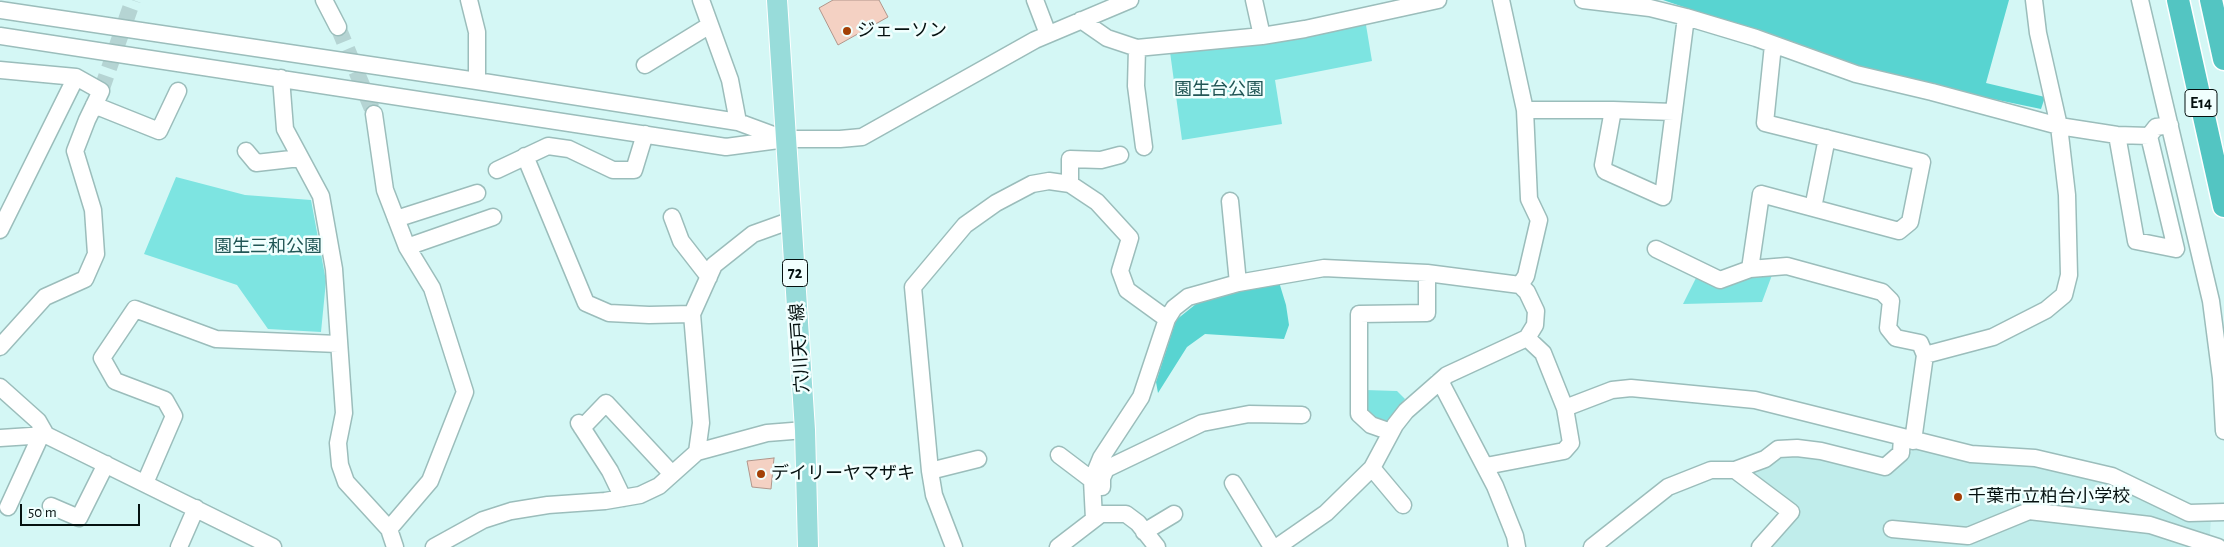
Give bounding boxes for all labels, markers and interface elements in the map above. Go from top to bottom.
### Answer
place label: ジェーソン [857,20,947,42]
marker: ジェーソン [841,25,853,37]
park label: 園生台公園 [1174,79,1264,101]
road number: E14 [2185,90,2217,116]
park label: 園生三和公園 [214,236,322,258]
road number: 72 [782,260,808,286]
street label: 穴川天戸線 [786,302,814,394]
place label: デイリーヤマザキ [771,463,915,485]
marker: デイリーヤマザキ [755,468,767,480]
place label: 千葉市立柏台小学校 [1968,486,2130,508]
marker: 千葉市立柏台小学校 [1952,491,1964,503]
scale bar [22,494,142,526]
text: 50 m [28,505,57,520]

